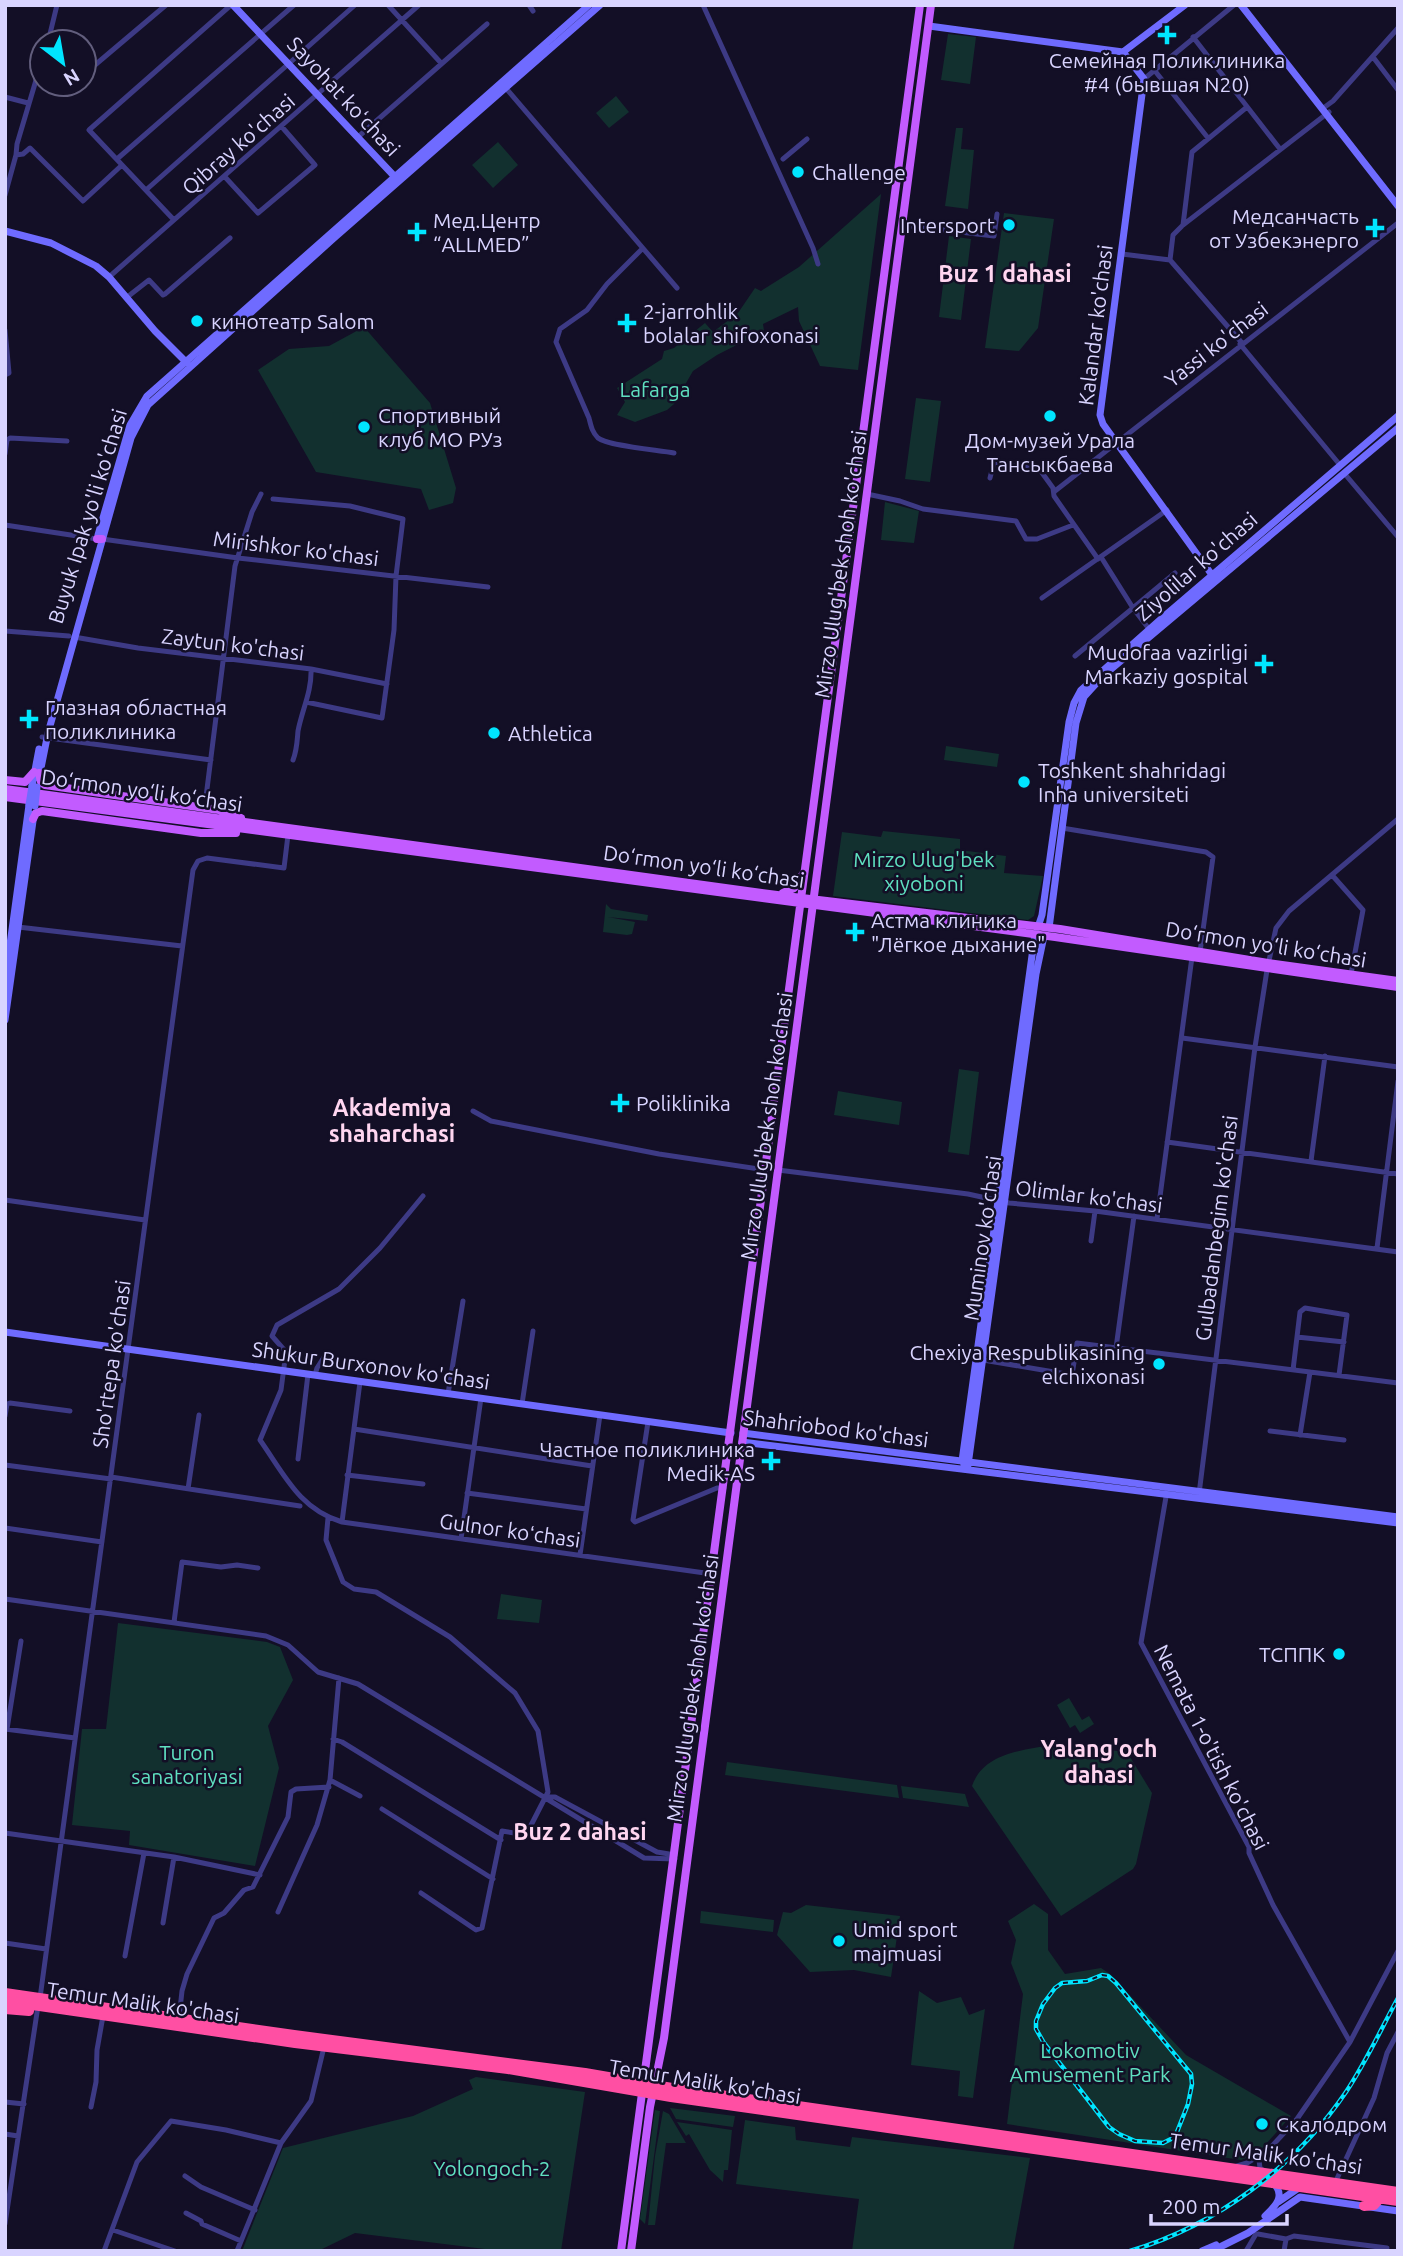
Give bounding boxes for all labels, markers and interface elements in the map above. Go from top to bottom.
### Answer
marker: Семейная Поликлиника #4 (бывшая N20) [1157,25,1177,45]
north arrow [28,28,98,98]
street label: Sayohat koʻchasi [283,32,405,160]
place label: Семейная Поликлиника #4 (бывшая N20) [1049,48,1285,96]
text: N [60,64,84,91]
street label: Qibray ko'chasi [177,89,299,199]
place label: Challenge [812,160,906,184]
marker: Challenge [790,164,806,180]
place label: Медсанчасть от Узбекэнерго [1209,204,1359,252]
place label: Мед.Центр “ALLMED” [433,208,541,256]
place label: Intersport [900,213,995,237]
marker: Intersport [1001,217,1017,233]
marker: Медсанчасть от Узбекэнерго [1365,218,1385,238]
marker: Мед.Центр “ALLMED” [407,222,427,242]
street label: Kalandar ko'chasi [1073,243,1117,407]
district label: Buz 1 dahasi [938,261,1072,286]
street label: Yassi ko'chasi [1160,296,1272,392]
place label: 2-jarrohlik bolalar shifoxonasi [643,299,819,347]
place label: кинотеатр Salom [211,309,375,333]
marker: кинотеатр Salom [189,313,205,329]
marker: 2-jarrohlik bolalar shifoxonasi [617,313,637,333]
park label: Lafarga [619,377,691,401]
place label: Спортивный клуб МО РУз [378,403,503,451]
street label: Buyuk Ipak yo'li ko'chasi [43,406,131,626]
marker: Дом-музей Урала Тансыкбаева [1042,408,1058,424]
marker: Спортивный клуб МО РУз [356,419,372,435]
place label: Дом-музей Урала Тансыкбаева [965,428,1135,476]
street label: Mirzo Ulug'bek shoh ko'chasi [809,429,871,699]
street label: Ziyolilar ko'chasi [1130,507,1262,625]
street label: Mirishkor ko'chasi [212,526,380,570]
street label: Zaytun ko'chasi [160,623,306,665]
place label: Mudofaa vazirligi Markaziy gospital [1085,640,1248,688]
marker: Mudofaa vazirligi Markaziy gospital [1254,654,1274,674]
place label: Глазная областная поликлиника [45,695,227,743]
marker: Глазная областная поликлиника [19,709,39,729]
place label: Athletica [508,721,593,745]
marker: Athletica [486,725,502,741]
place label: Toshkent shahridagi Inha universiteti [1038,758,1226,806]
street label: Do‘rmon yo‘li ko‘chasi [40,764,244,816]
marker: Toshkent shahridagi Inha universiteti [1016,774,1032,790]
street label: Do‘rmon yo‘li ko‘chasi [602,840,806,892]
park label: Mirzo Ulug'bek xiyoboni [853,847,995,895]
place label: Астма клиника "Лёгкое дыхание" [871,908,1045,956]
street label: Do‘rmon yo‘li ko‘chasi [1164,916,1368,972]
marker: Астма клиника "Лёгкое дыхание" [845,922,865,942]
street label: Mirzo Ulug'bek shoh ko'chasi [735,991,797,1261]
place label: Poliklinika [636,1091,731,1115]
marker: Poliklinika [610,1093,630,1113]
district label: Akademiya shaharchasi [329,1095,455,1146]
street label: Gulbadanbegim ko'chasi [1190,1114,1242,1342]
street label: Muminov ko'chasi [959,1154,1005,1322]
street label: Olimlar ko'chasi [1014,1175,1164,1217]
street label: Sho'rtepa ko'chasi [87,1278,135,1450]
street label: Shukur Burxonov ko'chasi [251,1336,491,1394]
place label: Chexiya Respublikasining elchixonasi [910,1340,1145,1388]
marker: Chexiya Respublikasining elchixonasi [1151,1356,1167,1372]
street label: Shahriobod ko'chasi [742,1405,930,1451]
place label: Частное поликлиника Medik-AS [540,1437,755,1485]
marker: Частное поликлиника Medik-AS [761,1451,781,1471]
street label: Gulnor koʻchasi [438,1508,582,1552]
street label: Mirzo Ulug'bek shoh ko'chasi [661,1553,723,1823]
street label: Nemata 1-o'tish ko'chasi [1150,1640,1274,1854]
place label: ТСППК [1259,1642,1325,1666]
marker: ТСППК [1331,1646,1347,1662]
district label: Yalang'och dahasi [1041,1736,1157,1787]
park label: Turon sanatoriyasi [131,1740,243,1788]
district label: Buz 2 dahasi [513,1819,647,1844]
place label: Umid sport majmuasi [853,1917,958,1965]
marker: Umid sport majmuasi [831,1933,847,1949]
street label: Temur Malik ko'chasi [45,1977,241,2027]
park label: Lokomotiv Amusement Park [1010,2038,1171,2086]
street label: Temur Malik ko'chasi [607,2054,803,2108]
place label: Скалодром [1276,2112,1387,2136]
marker: Скалодром [1254,2116,1270,2132]
street label: Temur Malik ko'chasi [1168,2128,1364,2178]
park label: Yolongoch-2 [433,2156,551,2180]
scale bar [1151,2182,1288,2226]
text: 200 m [1162,2194,1220,2218]

